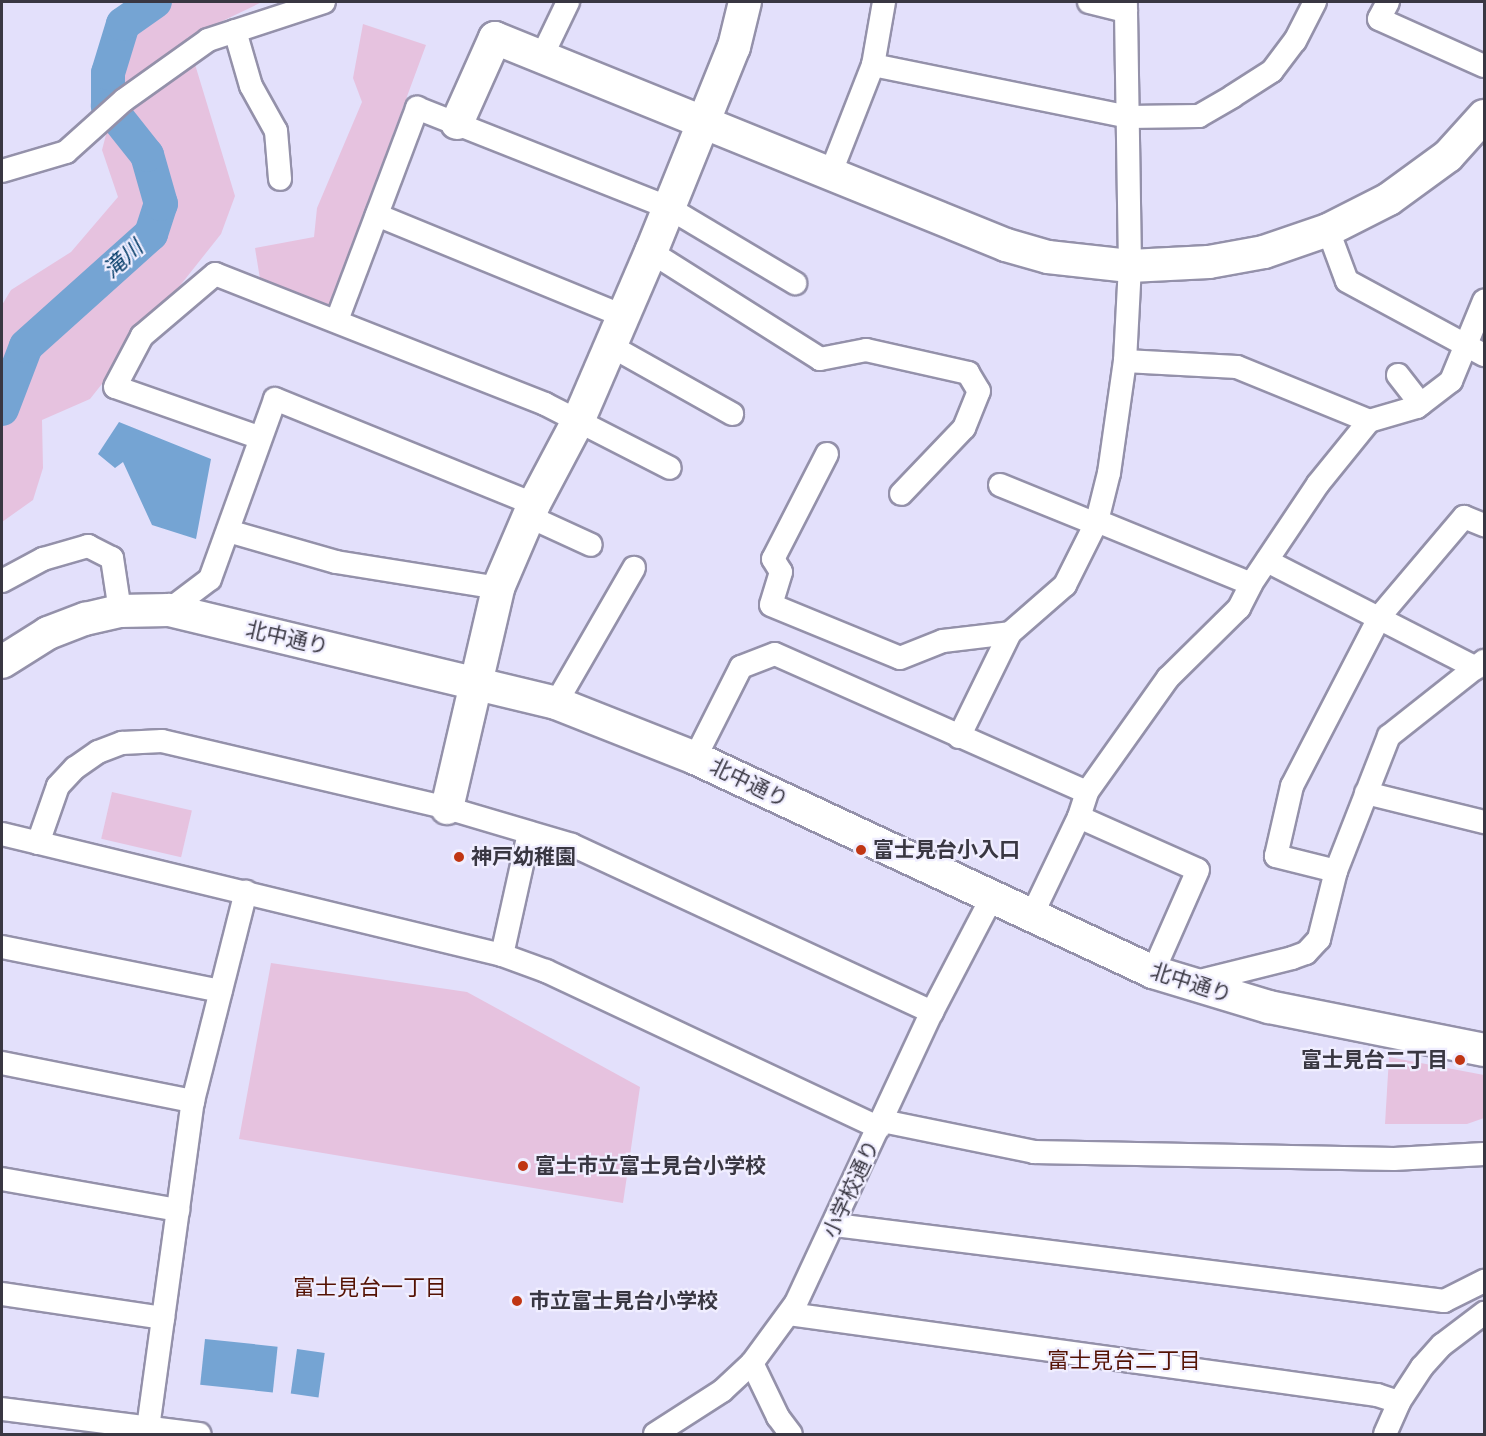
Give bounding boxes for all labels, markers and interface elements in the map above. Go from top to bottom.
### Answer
water label: 滝川 [98,234,148,284]
street label: 北中通り [243,616,331,660]
street label: 北中通り [706,753,792,813]
place label: 富士見台小入口 [873,837,1020,863]
marker: 富士見台小入口 [854,843,868,857]
place label: 神戸幼稚園 [471,844,576,870]
marker: 神戸幼稚園 [452,850,466,864]
street label: 北中通り [1147,958,1235,1008]
place label: 富士見台二丁目 [1301,1047,1448,1073]
marker: 富士見台二丁目 [1453,1053,1467,1067]
street label: 小学校通り [817,1136,885,1242]
place label: 富士市立富士見台小学校 [535,1153,766,1179]
marker: 富士市立富士見台小学校 [516,1159,530,1173]
district label: 富士見台一丁目 [293,1275,447,1301]
place label: 市立富士見台小学校 [529,1288,718,1314]
marker: 市立富士見台小学校 [510,1294,524,1308]
district label: 富士見台二丁目 [1047,1348,1201,1374]

